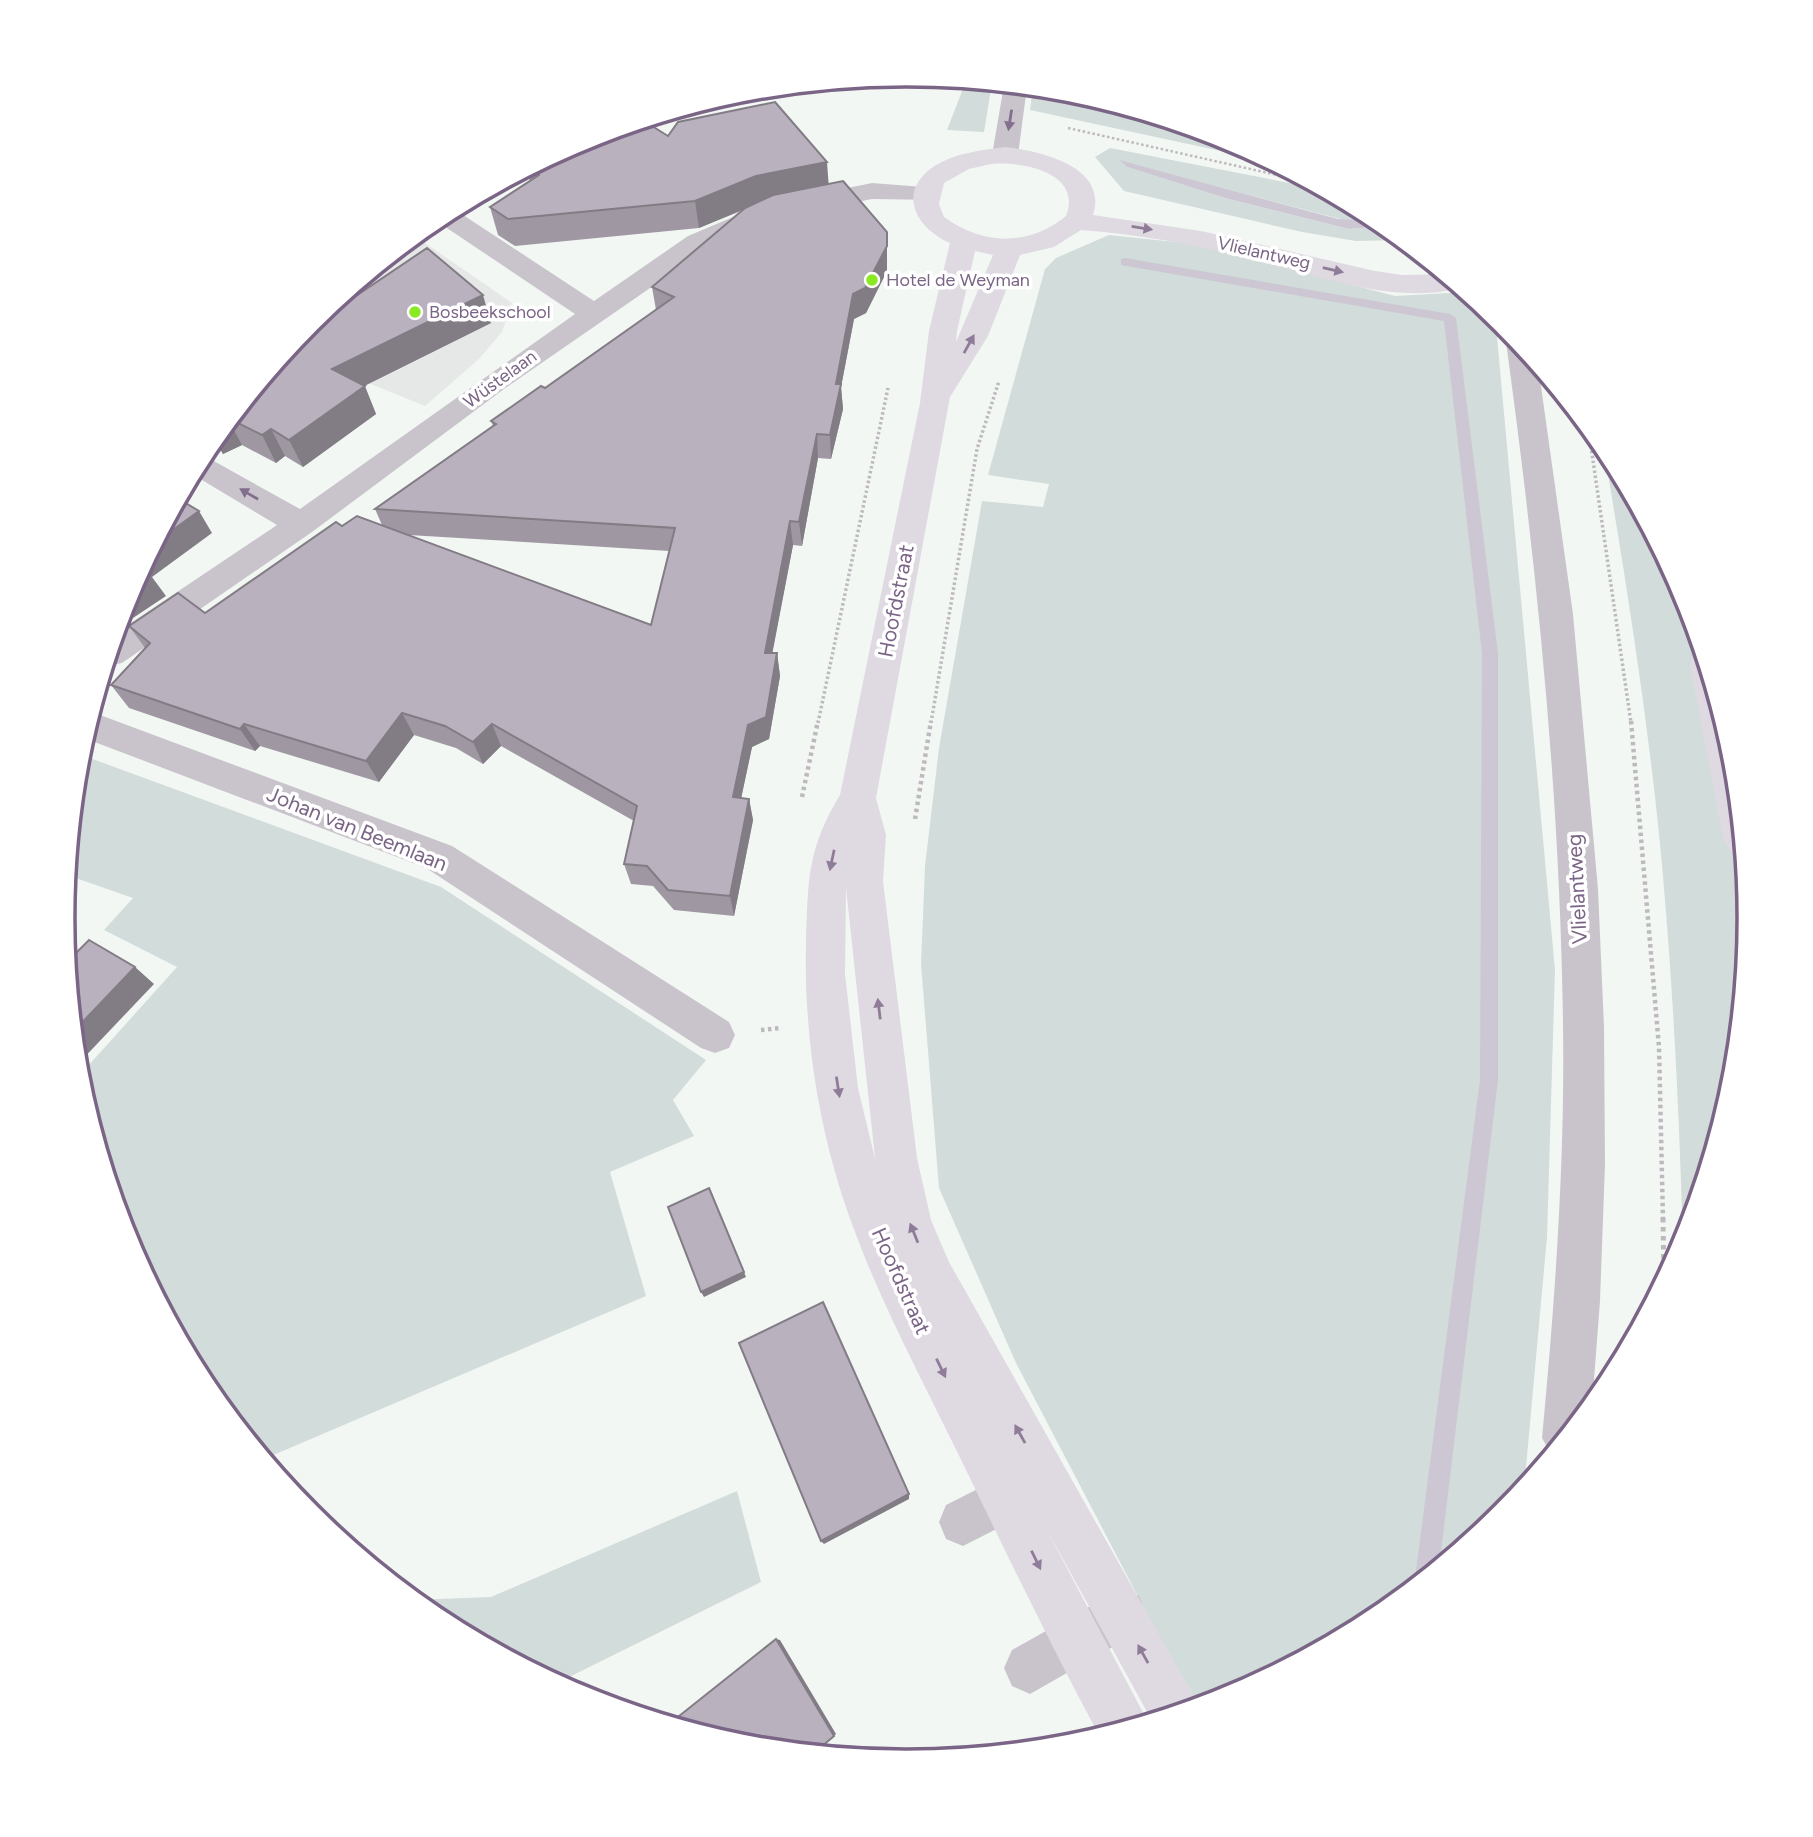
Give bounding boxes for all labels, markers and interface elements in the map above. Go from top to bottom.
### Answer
one-way arrow [1004,110,1015,132]
one-way arrow [1132,223,1154,234]
street label: Vlielantweg [1215,232,1313,274]
one-way arrow [1322,264,1344,275]
place label: Hotel de Weyman [886,269,1030,291]
marker: Hotel de Weyman [864,272,880,288]
place label: Bosbeekschool [429,301,551,323]
marker: Bosbeekschool [407,304,423,320]
one-way arrow [963,334,975,354]
street label: Wüstelaan [459,345,541,413]
one-way arrow [239,488,259,500]
street label: Hoofdstraat [872,542,919,659]
street label: Johan van Beemlaan [263,781,451,876]
street label: Vlielantweg [1561,833,1592,945]
one-way arrow [826,849,837,871]
one-way arrow [873,998,884,1020]
one-way arrow [833,1076,844,1098]
one-way arrow [909,1223,920,1244]
street label: Hoofdstraat [867,1224,936,1338]
one-way arrow [936,1358,947,1378]
one-way arrow [1014,1425,1026,1444]
one-way arrow [1031,1550,1042,1570]
one-way arrow [1137,1645,1149,1664]

